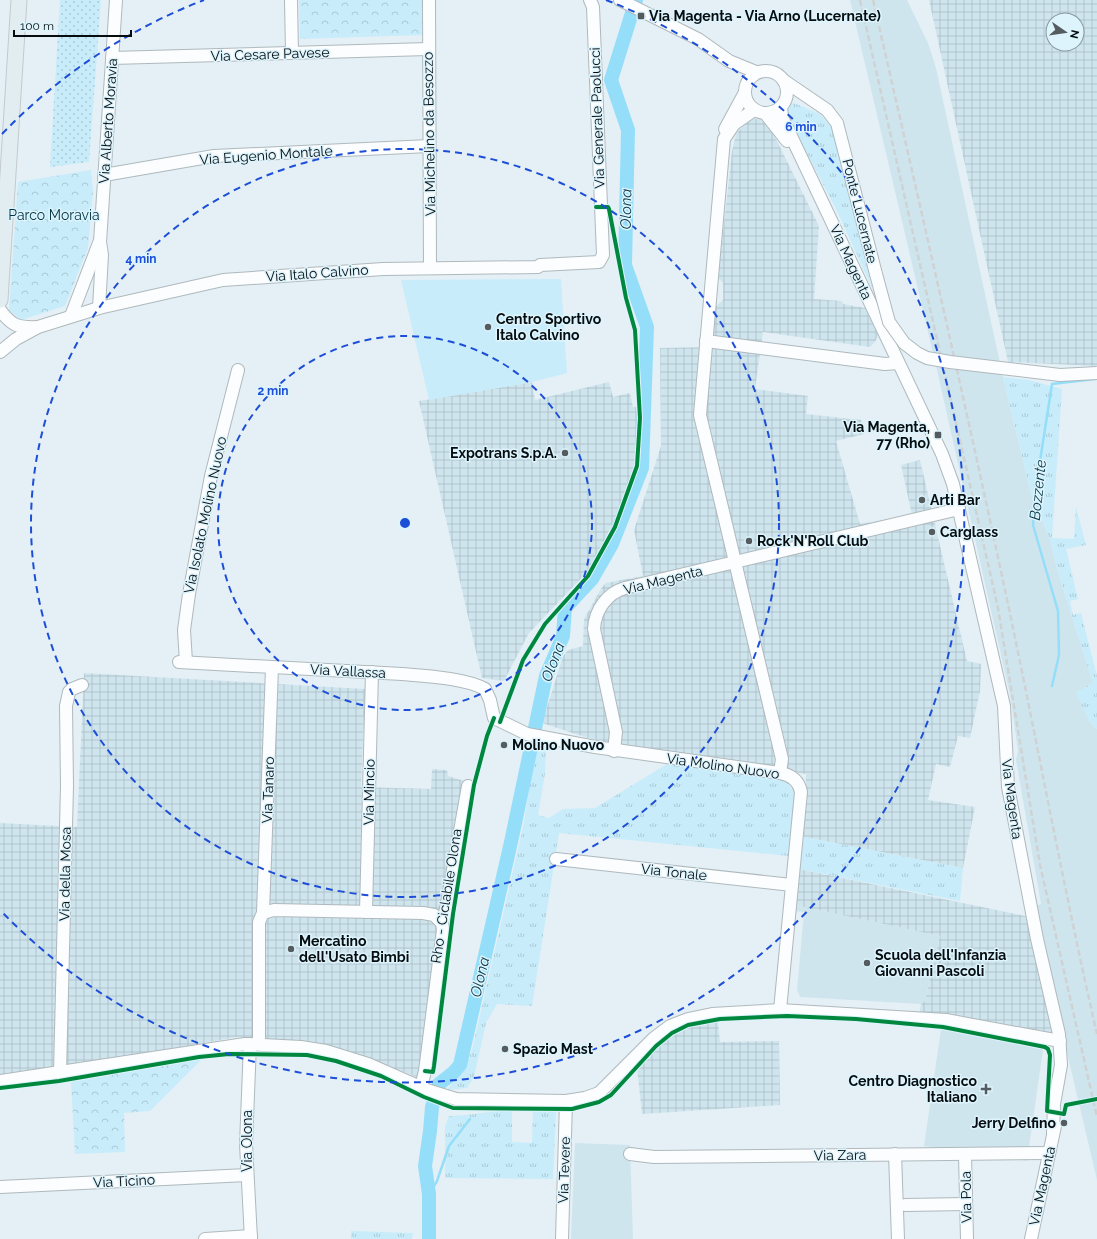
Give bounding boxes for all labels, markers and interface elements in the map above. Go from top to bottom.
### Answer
place label: Via Magenta - Via Arno (Lucernate) [649,8,881,24]
marker: Via Magenta - Via Arno (Lucernate) [636,11,646,21]
scale bar [14,12,131,38]
north arrow [1045,12,1085,52]
text: 100 m [20,19,54,33]
text: N [1067,29,1082,40]
street label: Via Cesare Pavese [210,44,330,64]
street label: Via Generale Paolucci [587,47,607,189]
street label: Via Michelino da Besozzo [420,52,438,216]
street label: Via Alberto Moravia [96,58,120,184]
text: 6 min [785,120,817,134]
street label: Via Eugenio Montale [199,142,333,168]
street label: Ponte Lucernate [839,157,881,265]
water label: Olona [617,188,635,229]
park label: Parco Moravia [8,207,100,223]
street label: Via Magenta [827,222,875,302]
text: 4 min [125,252,157,266]
street label: Via Italo Calvino [265,261,369,285]
place label: Centro Sportivo Italo Calvino [496,311,602,343]
marker: Centro Sportivo Italo Calvino [483,322,493,332]
text: 2 min [257,384,289,398]
place label: Via Magenta, 77 (Rho) [843,419,930,451]
marker: Via Magenta, 77 (Rho) [933,430,943,440]
street label: Via Isolato Molino Nuovo [181,435,229,595]
place label: Expotrans S.p.A. [450,445,557,461]
marker: Expotrans S.p.A. [560,448,570,458]
water label: Bozzente [1026,459,1050,521]
place label: Arti Bar [930,492,981,508]
marker: Arti Bar [917,495,927,505]
centre of rings [398,516,412,530]
place label: Carglass [940,524,998,540]
marker: Carglass [927,527,937,537]
place label: Rock'N'Roll Club [757,533,869,549]
marker: Rock'N'Roll Club [744,536,754,546]
street label: Via Magenta [622,562,704,598]
water label: Olona [537,640,569,684]
street label: Via Vallassa [310,661,386,681]
place label: Molino Nuovo [512,737,605,753]
marker: Molino Nuovo [499,740,509,750]
street label: Via Molino Nuovo [665,750,781,782]
street label: Via Tanaro [259,756,277,824]
street label: Via Magenta [998,758,1026,840]
street label: Via Mincio [360,759,378,825]
street label: Via della Mosa [56,827,74,921]
street label: Rho - Ciclabile Olona [427,828,465,964]
street label: Via Tonale [640,861,708,883]
place label: Mercatino dell'Usato Bimbi [299,933,409,965]
marker: Mercatino dell'Usato Bimbi [286,944,296,954]
place label: Scuola dell'Infanzia Giovanni Pascoli [875,947,1006,979]
water label: Olona [467,955,493,999]
marker: Scuola dell'Infanzia Giovanni Pascoli [862,958,872,968]
place label: Spazio Mast [513,1041,594,1057]
marker: Spazio Mast [500,1044,510,1054]
place label: Centro Diagnostico Italiano [849,1073,978,1105]
marker: Centro Diagnostico Italiano [980,1083,992,1095]
street label: Via Olona [239,1110,255,1172]
place label: Jerry Delfino [972,1115,1057,1131]
marker: Jerry Delfino [1059,1118,1069,1128]
street label: Via Tevere [555,1136,573,1204]
street label: Via Magenta [1026,1145,1058,1227]
street label: Via Zara [814,1147,866,1163]
street label: Via Ticino [93,1171,155,1191]
street label: Via Pola [958,1171,974,1223]

